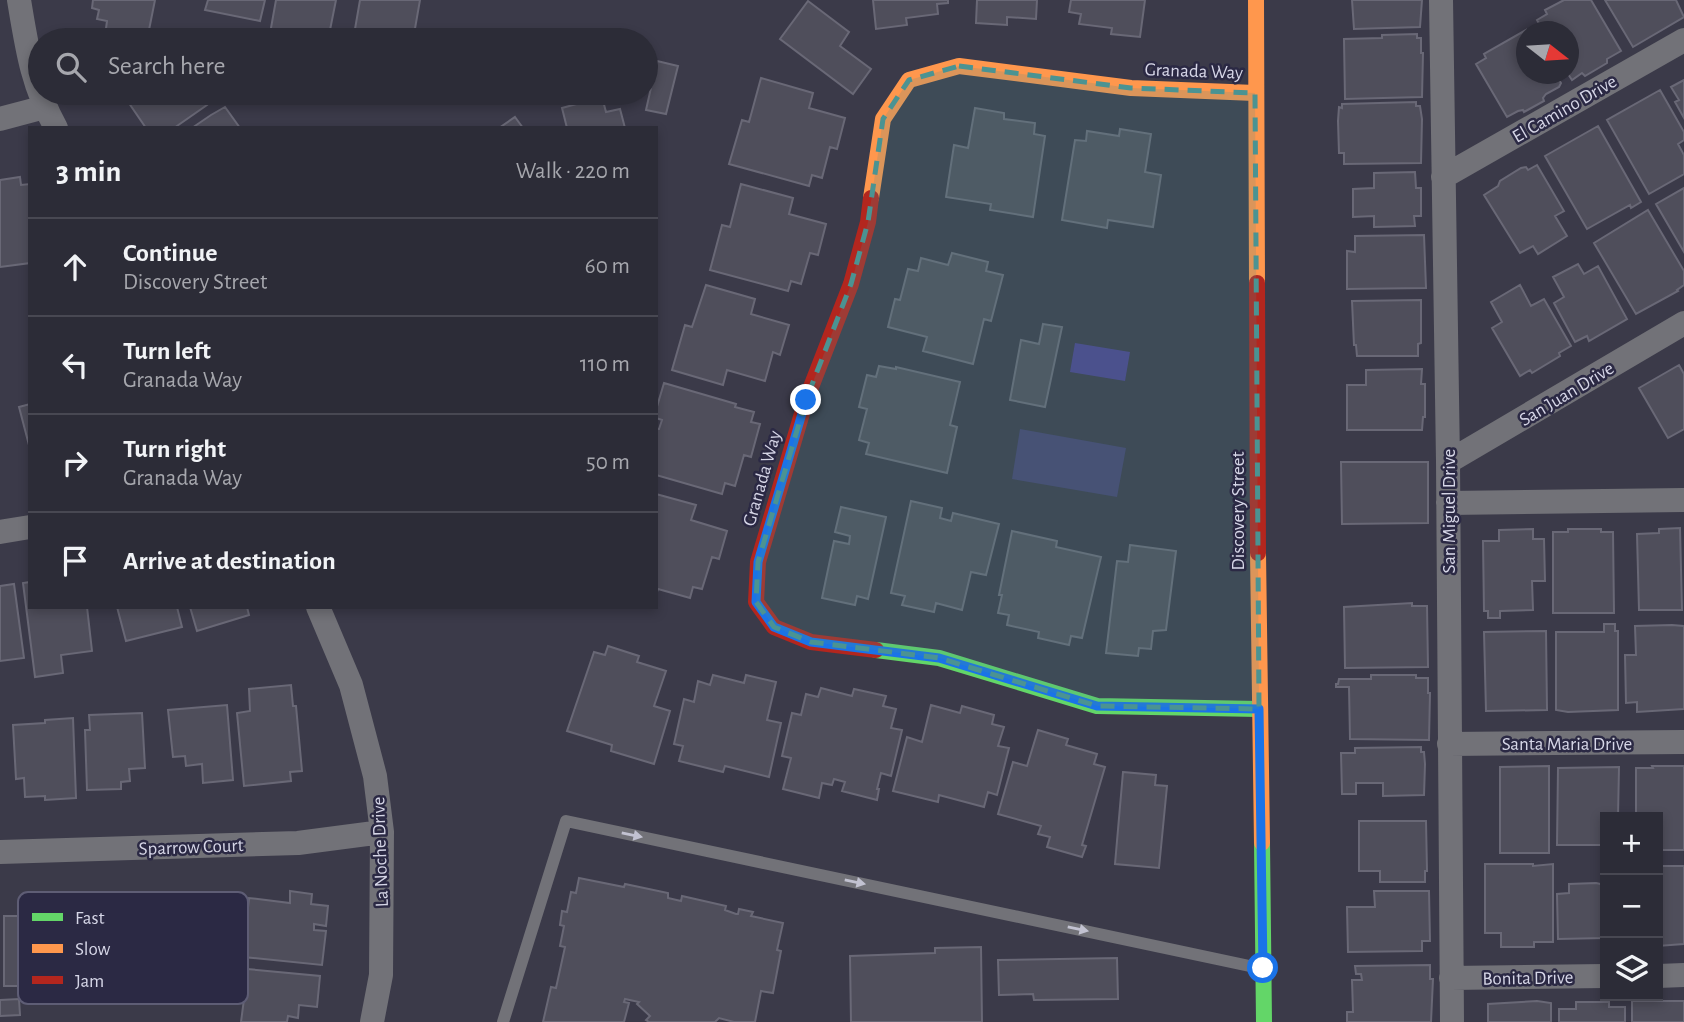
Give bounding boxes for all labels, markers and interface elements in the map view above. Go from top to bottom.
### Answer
north arrow [1516,21,1579,84]
search box [28,28,658,105]
icon: search [52,48,90,86]
text: Search here [108,53,226,79]
street label: Granada Way [1144,60,1243,83]
street label: El Camino Drive [1509,72,1620,147]
text: 3 min [56,157,121,187]
text: Walk · 220 m [516,160,630,183]
text: Continue [123,240,218,266]
icon: ahead [56,248,94,286]
text: 60 m [585,255,630,278]
text: Discovery Street [123,271,267,294]
text: Turn left [123,338,211,364]
icon: left [56,346,94,384]
text: 110 m [580,353,630,376]
street label: San Juan Drive [1516,359,1617,430]
text: Granada Way [123,369,242,392]
route end [790,384,821,415]
street label: Granada Way [740,428,785,528]
text: Turn right [123,436,226,462]
icon: right [56,444,94,482]
street label: San Miguel Drive [1440,449,1459,573]
text: 50 m [586,451,630,474]
street label: Discovery Street [1229,451,1248,571]
text: Granada Way [123,467,242,490]
icon: arrive [56,542,94,580]
text: Arrive at destination [123,548,336,574]
street label: Santa Maria Drive [1502,735,1632,754]
street label: La Noche Drive [369,796,392,907]
map controls [1600,812,1663,1001]
button: + [1600,812,1663,875]
one-way arrow [621,829,643,840]
street label: Sparrow Court [138,836,244,859]
button: − [1600,875,1663,938]
one-way arrow [844,876,866,887]
legend [18,892,248,1004]
text: Fast [75,909,105,928]
one-way arrow [1067,924,1089,935]
button: layers [1600,938,1663,1001]
text: Slow [75,940,111,959]
route start [1247,952,1278,983]
street label: Bonita Drive [1482,968,1574,989]
text: Jam [75,972,104,991]

